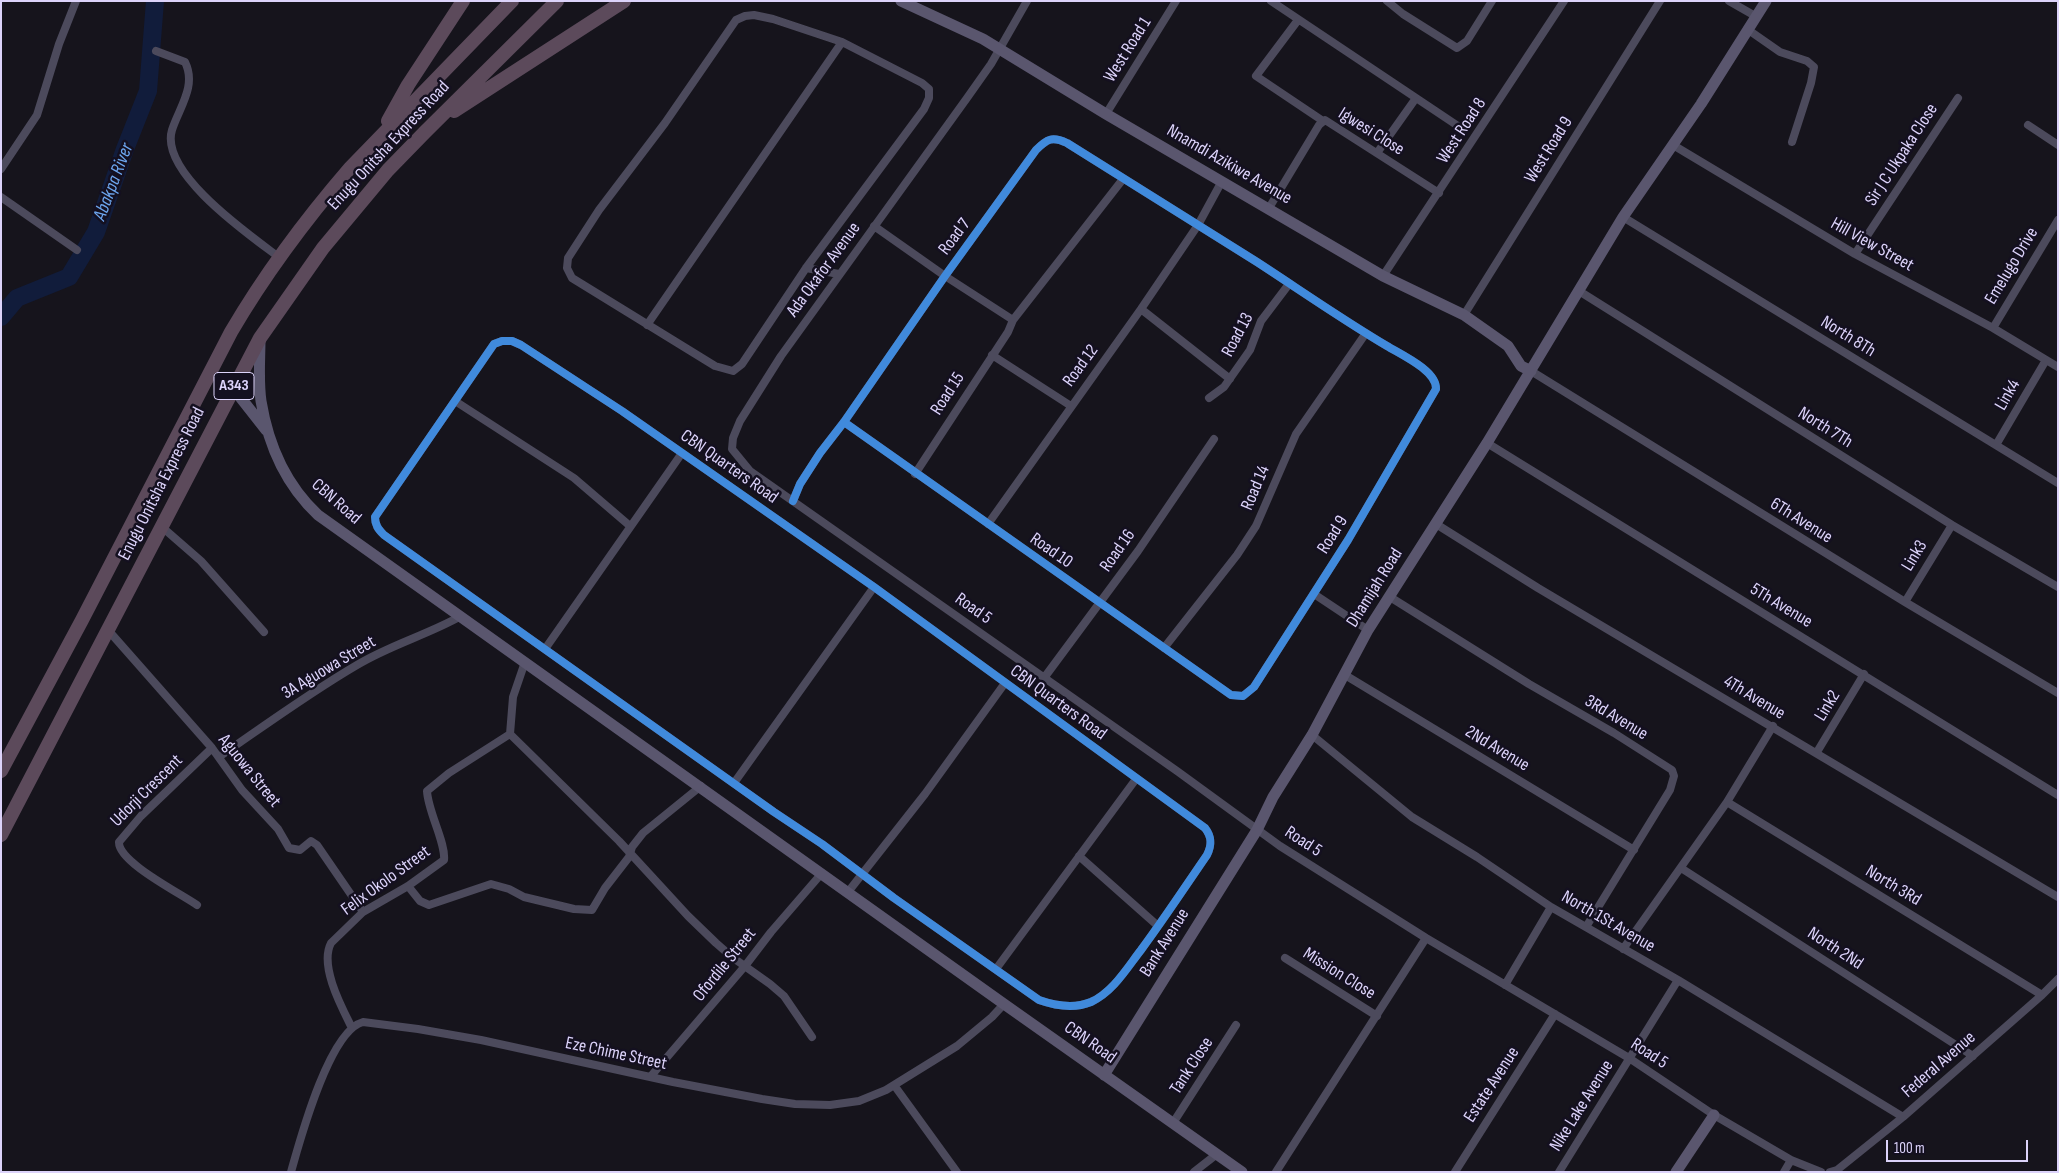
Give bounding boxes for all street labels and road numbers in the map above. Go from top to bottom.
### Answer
street label: West Road 1 [1100,13,1156,87]
street label: Enugu Onitsha Express Road [324,77,454,215]
street label: West Road 8 [1433,94,1491,168]
street label: Sir J C Ukpaka Close [1861,100,1943,210]
street label: Igwesi Close [1334,103,1408,161]
street label: West Road 9 [1520,113,1578,187]
street label: Nnamdi Azikiwe Avenue [1163,120,1295,210]
street label: Hill View Street [1827,213,1917,277]
street label: Road 7 [934,215,976,259]
street label: Ada Okafor Avenue [782,218,866,322]
street label: Emelugo Drive [1981,224,2043,308]
street label: Road 13 [1218,309,1258,361]
street label: North 8Th [1816,312,1880,362]
street label: Road 12 [1059,341,1103,391]
street label: Road 15 [926,369,970,419]
road number: A343 [214,372,254,400]
street label: Link4 [1991,376,2025,414]
street label: North 7Th [1794,403,1856,453]
street label: Enugu Onitsha Express Road [114,404,210,564]
street label: CBN Quarters Road [676,425,782,509]
street label: Road 14 [1237,462,1275,514]
street label: CBN Road [307,475,365,529]
street label: 6Th Avenue [1766,493,1836,549]
street label: Road 9 [1313,512,1353,558]
street label: Road 16 [1096,526,1140,576]
street label: Road 10 [1025,529,1077,573]
street label: Link3 [1898,537,1932,575]
street label: Dhamijah Road [1342,544,1408,632]
street label: 5Th Avenue [1746,579,1816,633]
street label: Road 5 [950,589,996,629]
street label: 3A Aguowa Street [278,631,380,705]
street label: CBN Quarters Road [1005,661,1111,745]
street label: 4Th Avenue [1719,671,1789,725]
street label: Link2 [1811,687,1845,725]
street label: 3Rd Avenue [1580,691,1652,745]
street label: 2Nd Avenue [1461,721,1533,777]
street label: Aguowa Street [213,730,285,812]
street label: Udorji Crescent [106,750,188,832]
street label: Road 5 [1280,822,1326,862]
street label: Felix Okolo Street [337,841,435,921]
street label: North 3Rd [1861,861,1925,911]
street label: North 1St Avenue [1557,887,1659,957]
street label: Bank Avenue [1136,905,1194,981]
street label: North 2Nd [1803,923,1867,975]
street label: Ofordile Street [689,924,761,1006]
street label: Mission Close [1299,943,1379,1005]
street label: CBN Road [1060,1017,1120,1069]
street label: Federal Avenue [1898,1027,1980,1103]
street label: Eze Chime Street [563,1033,669,1075]
street label: Tank Close [1166,1033,1218,1099]
street label: Road 5 [1626,1034,1672,1074]
street label: Estate Avenue [1460,1043,1524,1127]
street label: Nike Lake Avenue [1545,1056,1619,1156]

